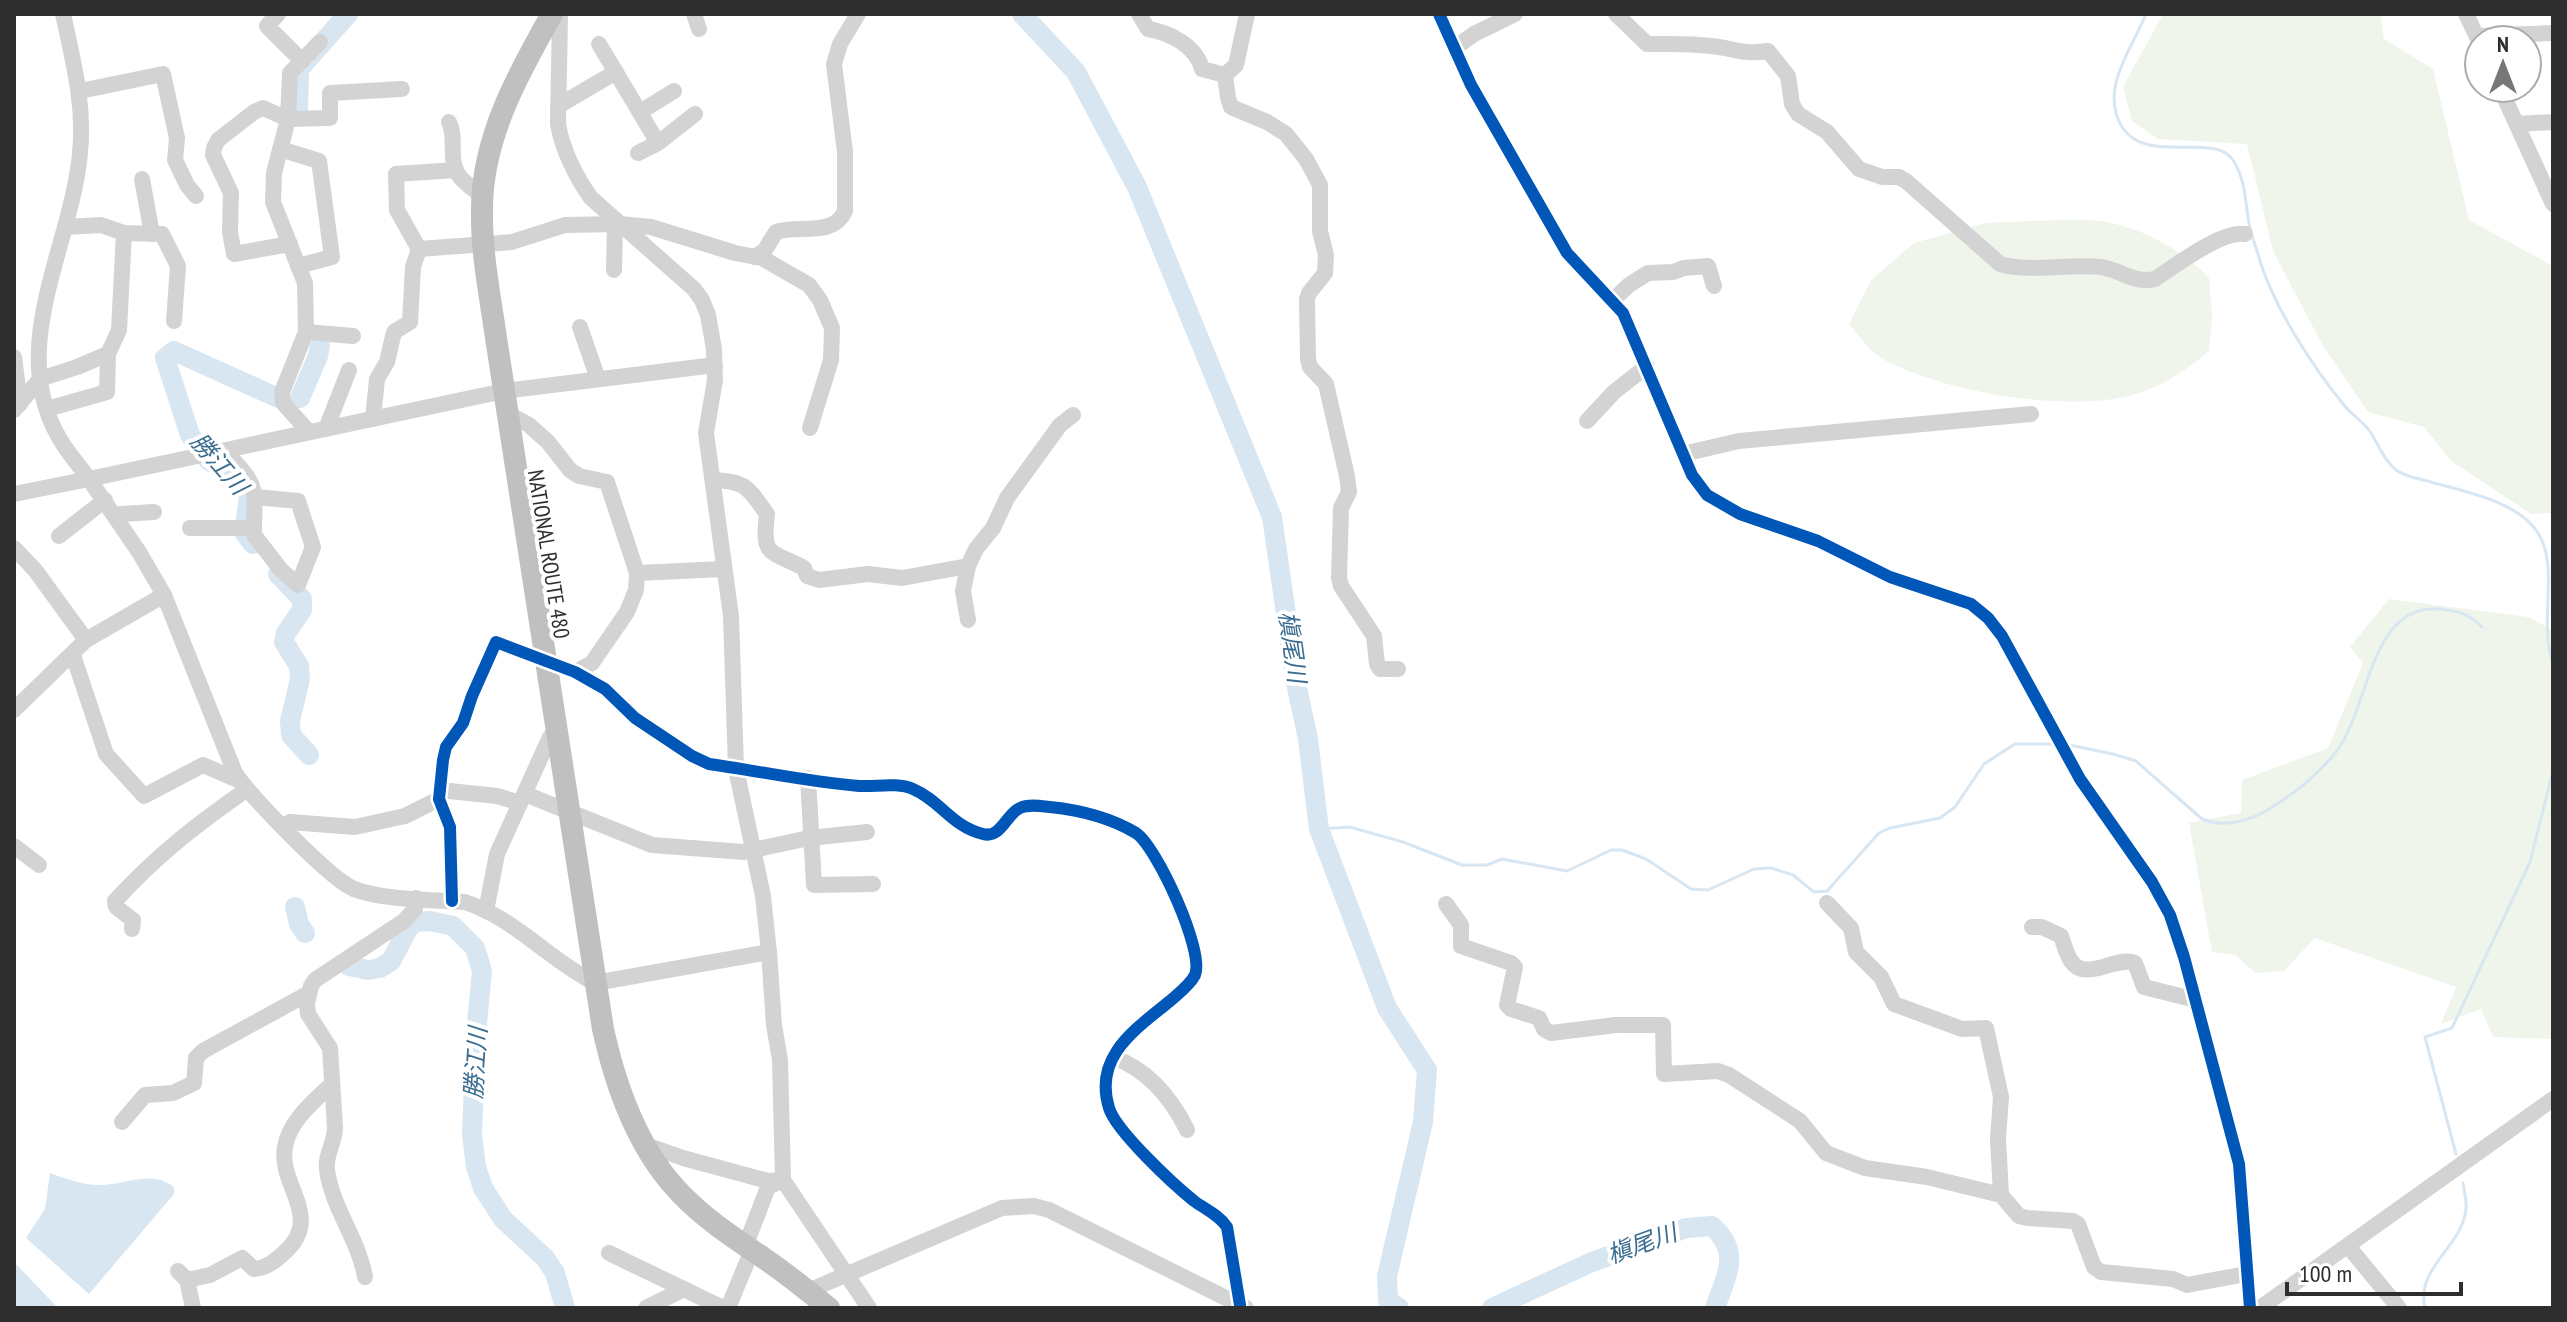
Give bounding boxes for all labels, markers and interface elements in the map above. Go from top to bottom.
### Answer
north arrow [2463,24,2543,104]
text: N [2497,30,2509,58]
water label: 勝江川 [184,426,257,503]
street label: NATIONAL ROUTE 480 [522,468,576,640]
water label: 槇尾川 [1272,609,1313,688]
water label: 勝江川 [458,1023,494,1100]
water label: 槇尾川 [1603,1216,1684,1270]
scale bar [2287,1246,2461,1296]
text: 100 m [2299,1258,2352,1289]

